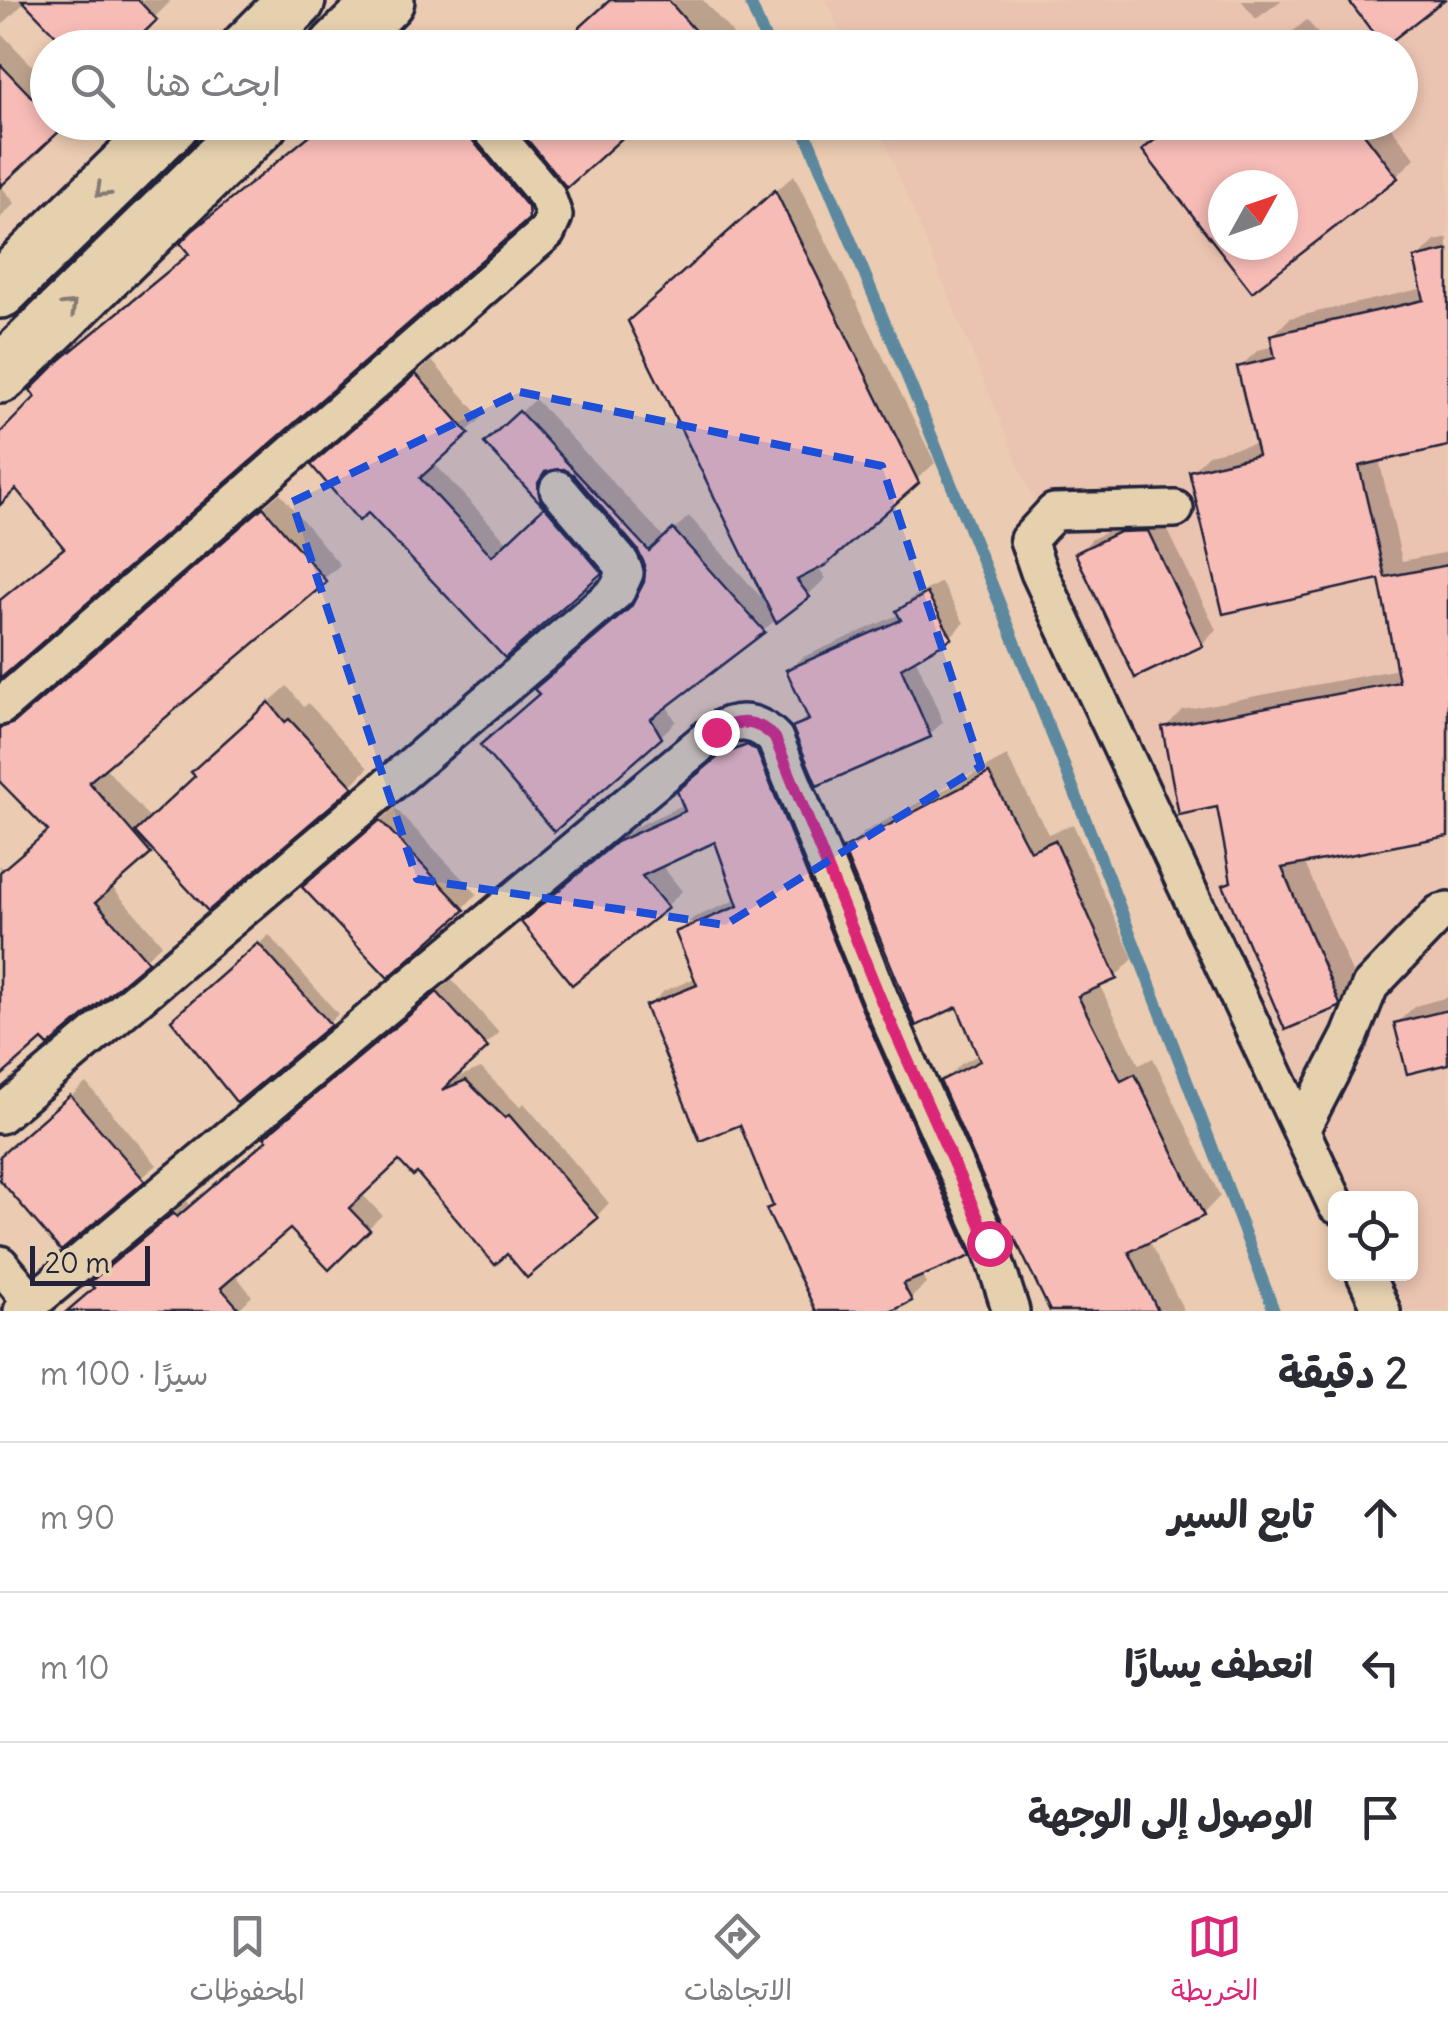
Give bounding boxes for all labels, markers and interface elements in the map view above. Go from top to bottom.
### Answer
search box [30,30,1418,140]
icon: search [65,58,120,113]
text: ابحث هنا [145,59,281,106]
north arrow [1208,170,1298,260]
one-way arrow [96,179,114,197]
one-way arrow [58,301,76,319]
route end [694,710,740,756]
map controls [1328,1191,1418,1281]
button: locate [1328,1191,1418,1281]
route start [967,1221,1013,1267]
scale bar [30,1241,150,1286]
text: 20 m [45,1245,110,1281]
text: 2 دقيقة [1278,1347,1408,1399]
text: سيرًا · 100 m [40,1353,209,1394]
icon: ahead [1353,1490,1408,1545]
text: تابع السير [1169,1491,1313,1538]
text: 90 m [40,1497,115,1538]
icon: left [1353,1640,1408,1695]
text: انعطف يسارًا [1124,1641,1313,1688]
text: 10 m [40,1647,109,1688]
icon: arrive [1353,1790,1408,1845]
text: الوصول إلى الوجهة [1028,1791,1313,1838]
tab: المحفوظات [190,1909,305,2015]
tab: الاتجاهات [684,1909,792,2015]
tab: الخريطة [1171,1909,1258,2015]

